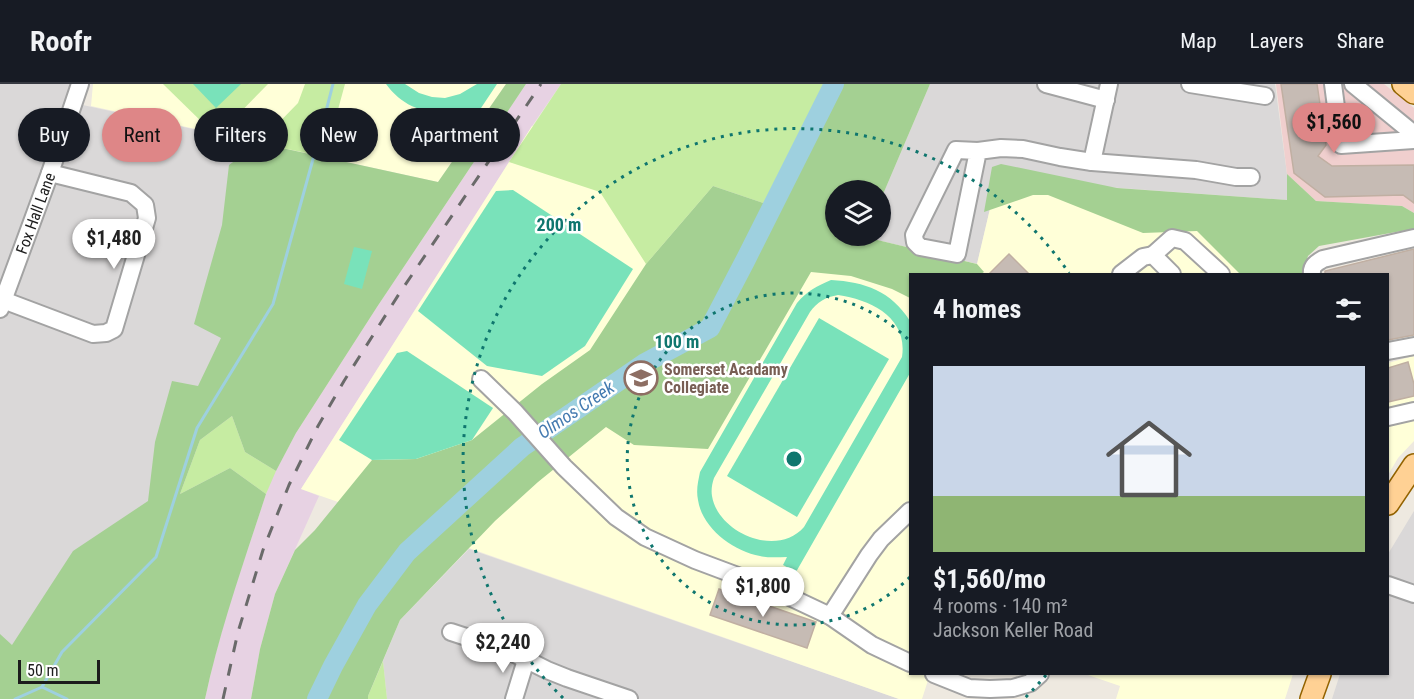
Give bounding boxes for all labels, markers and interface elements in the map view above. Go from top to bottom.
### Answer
text: Roofr [30,25,92,58]
text: Map [1180,29,1217,53]
text: Layers [1250,29,1304,53]
text: Share [1337,29,1384,53]
pin: $1,560 [1285,103,1383,154]
chip: Buy [18,108,90,162]
chip: Rent [102,108,182,162]
chip: Filters [194,108,288,162]
chip: New [300,108,378,162]
chip: Apartment [390,108,520,162]
text: $1,560 [1306,110,1362,134]
street label: Fox Hall Lane [12,170,59,257]
map controls [825,180,891,246]
button: layers [825,180,891,246]
text: 200 m [537,214,581,235]
pin: $1,480 [65,219,163,270]
text: $1,480 [86,226,142,250]
icon: filters [1332,293,1365,326]
text: 4 homes [933,294,1021,324]
text: 100 m [655,331,699,352]
school or university icon: Somerset Acadamy Collegiate [623,360,659,396]
place label: Somerset Acadamy Collegiate [664,360,788,397]
water label: Olmos Creek [533,376,619,443]
icon: home [1095,405,1203,513]
centre of rings [784,449,804,469]
text: $1,560/mo [933,564,1046,594]
pin: $1,800 [714,567,812,618]
text: $1,800 [735,574,791,598]
text: 4 rooms · 140 m² [933,594,1068,618]
text: Jackson Keller Road [933,618,1093,642]
pin: $2,240 [454,623,552,674]
text: $2,240 [475,630,531,654]
scale bar [18,657,100,684]
text: 50 m [27,661,59,680]

